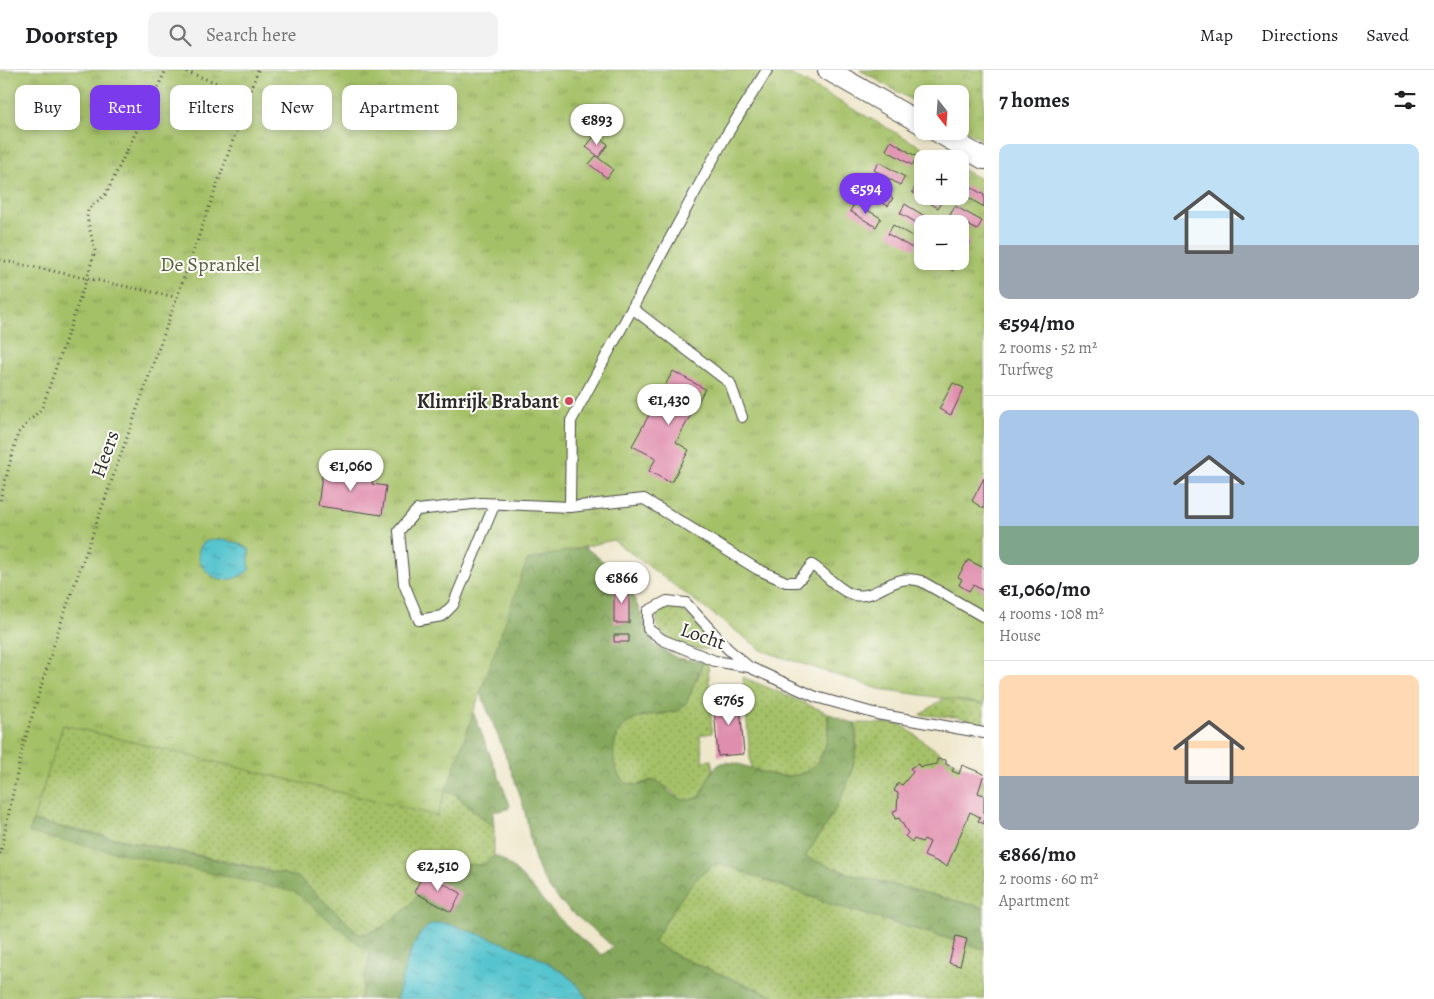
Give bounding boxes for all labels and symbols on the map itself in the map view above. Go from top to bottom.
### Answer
north arrow [914,85,969,140]
pin: €893 [567,104,627,146]
pin: €594 [836,172,896,215]
park label: De Sprankel [160,251,260,278]
pin: €1,430 [628,384,710,426]
place label: Klimrijk Brabant [417,388,559,415]
marker: Klimrijk Brabant [563,395,575,407]
street label: Heers [84,427,126,481]
pin: €1,060 [310,450,392,492]
pin: €866 [592,562,652,604]
street label: Locht [677,616,729,656]
pin: €765 [699,684,759,726]
pin: €2,510 [397,850,479,892]

